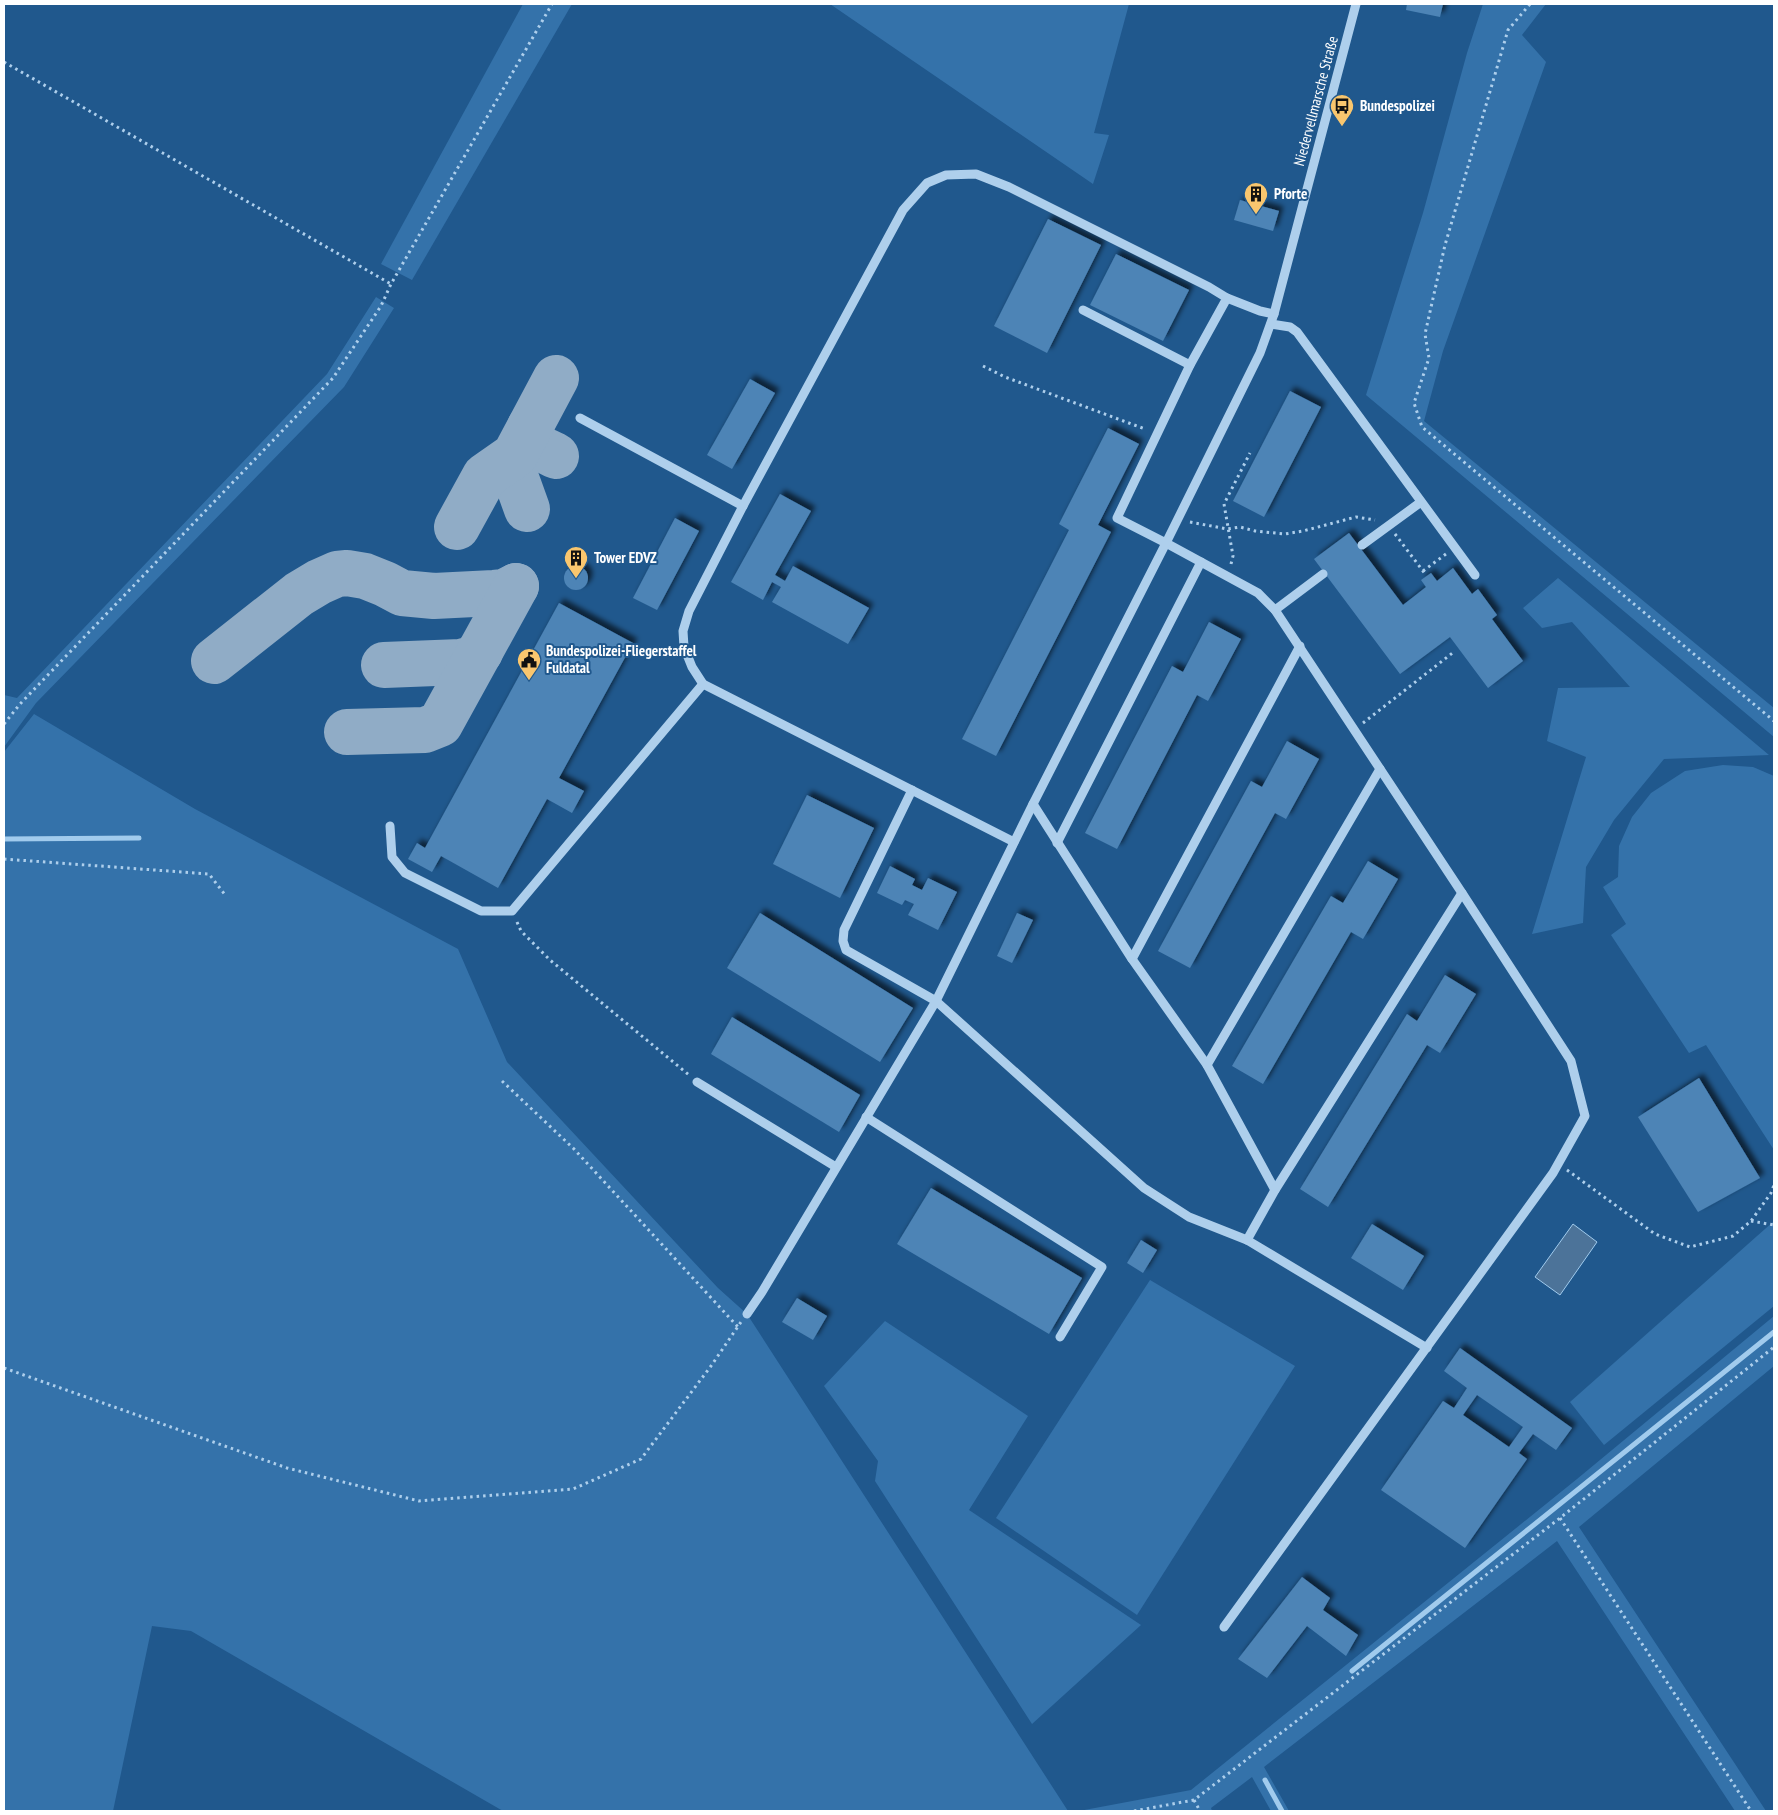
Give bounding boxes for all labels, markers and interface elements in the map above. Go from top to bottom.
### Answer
street label: Niedervellmarsche Straße [1289,34,1342,168]
bus stop icon: Bundespolizei [1329,93,1355,127]
place label: Bundespolizei [1360,96,1435,115]
building icon: Pforte [1243,181,1269,215]
place label: Pforte [1274,184,1307,203]
building icon: Tower EDVZ [563,545,589,579]
place label: Tower EDVZ [594,548,657,567]
place label: Bundespolizei-Fliegerstaffel Fuldatal [546,641,697,677]
public building icon: Bundespolizei-Fliegerstaffel Fuldatal [516,647,542,681]

